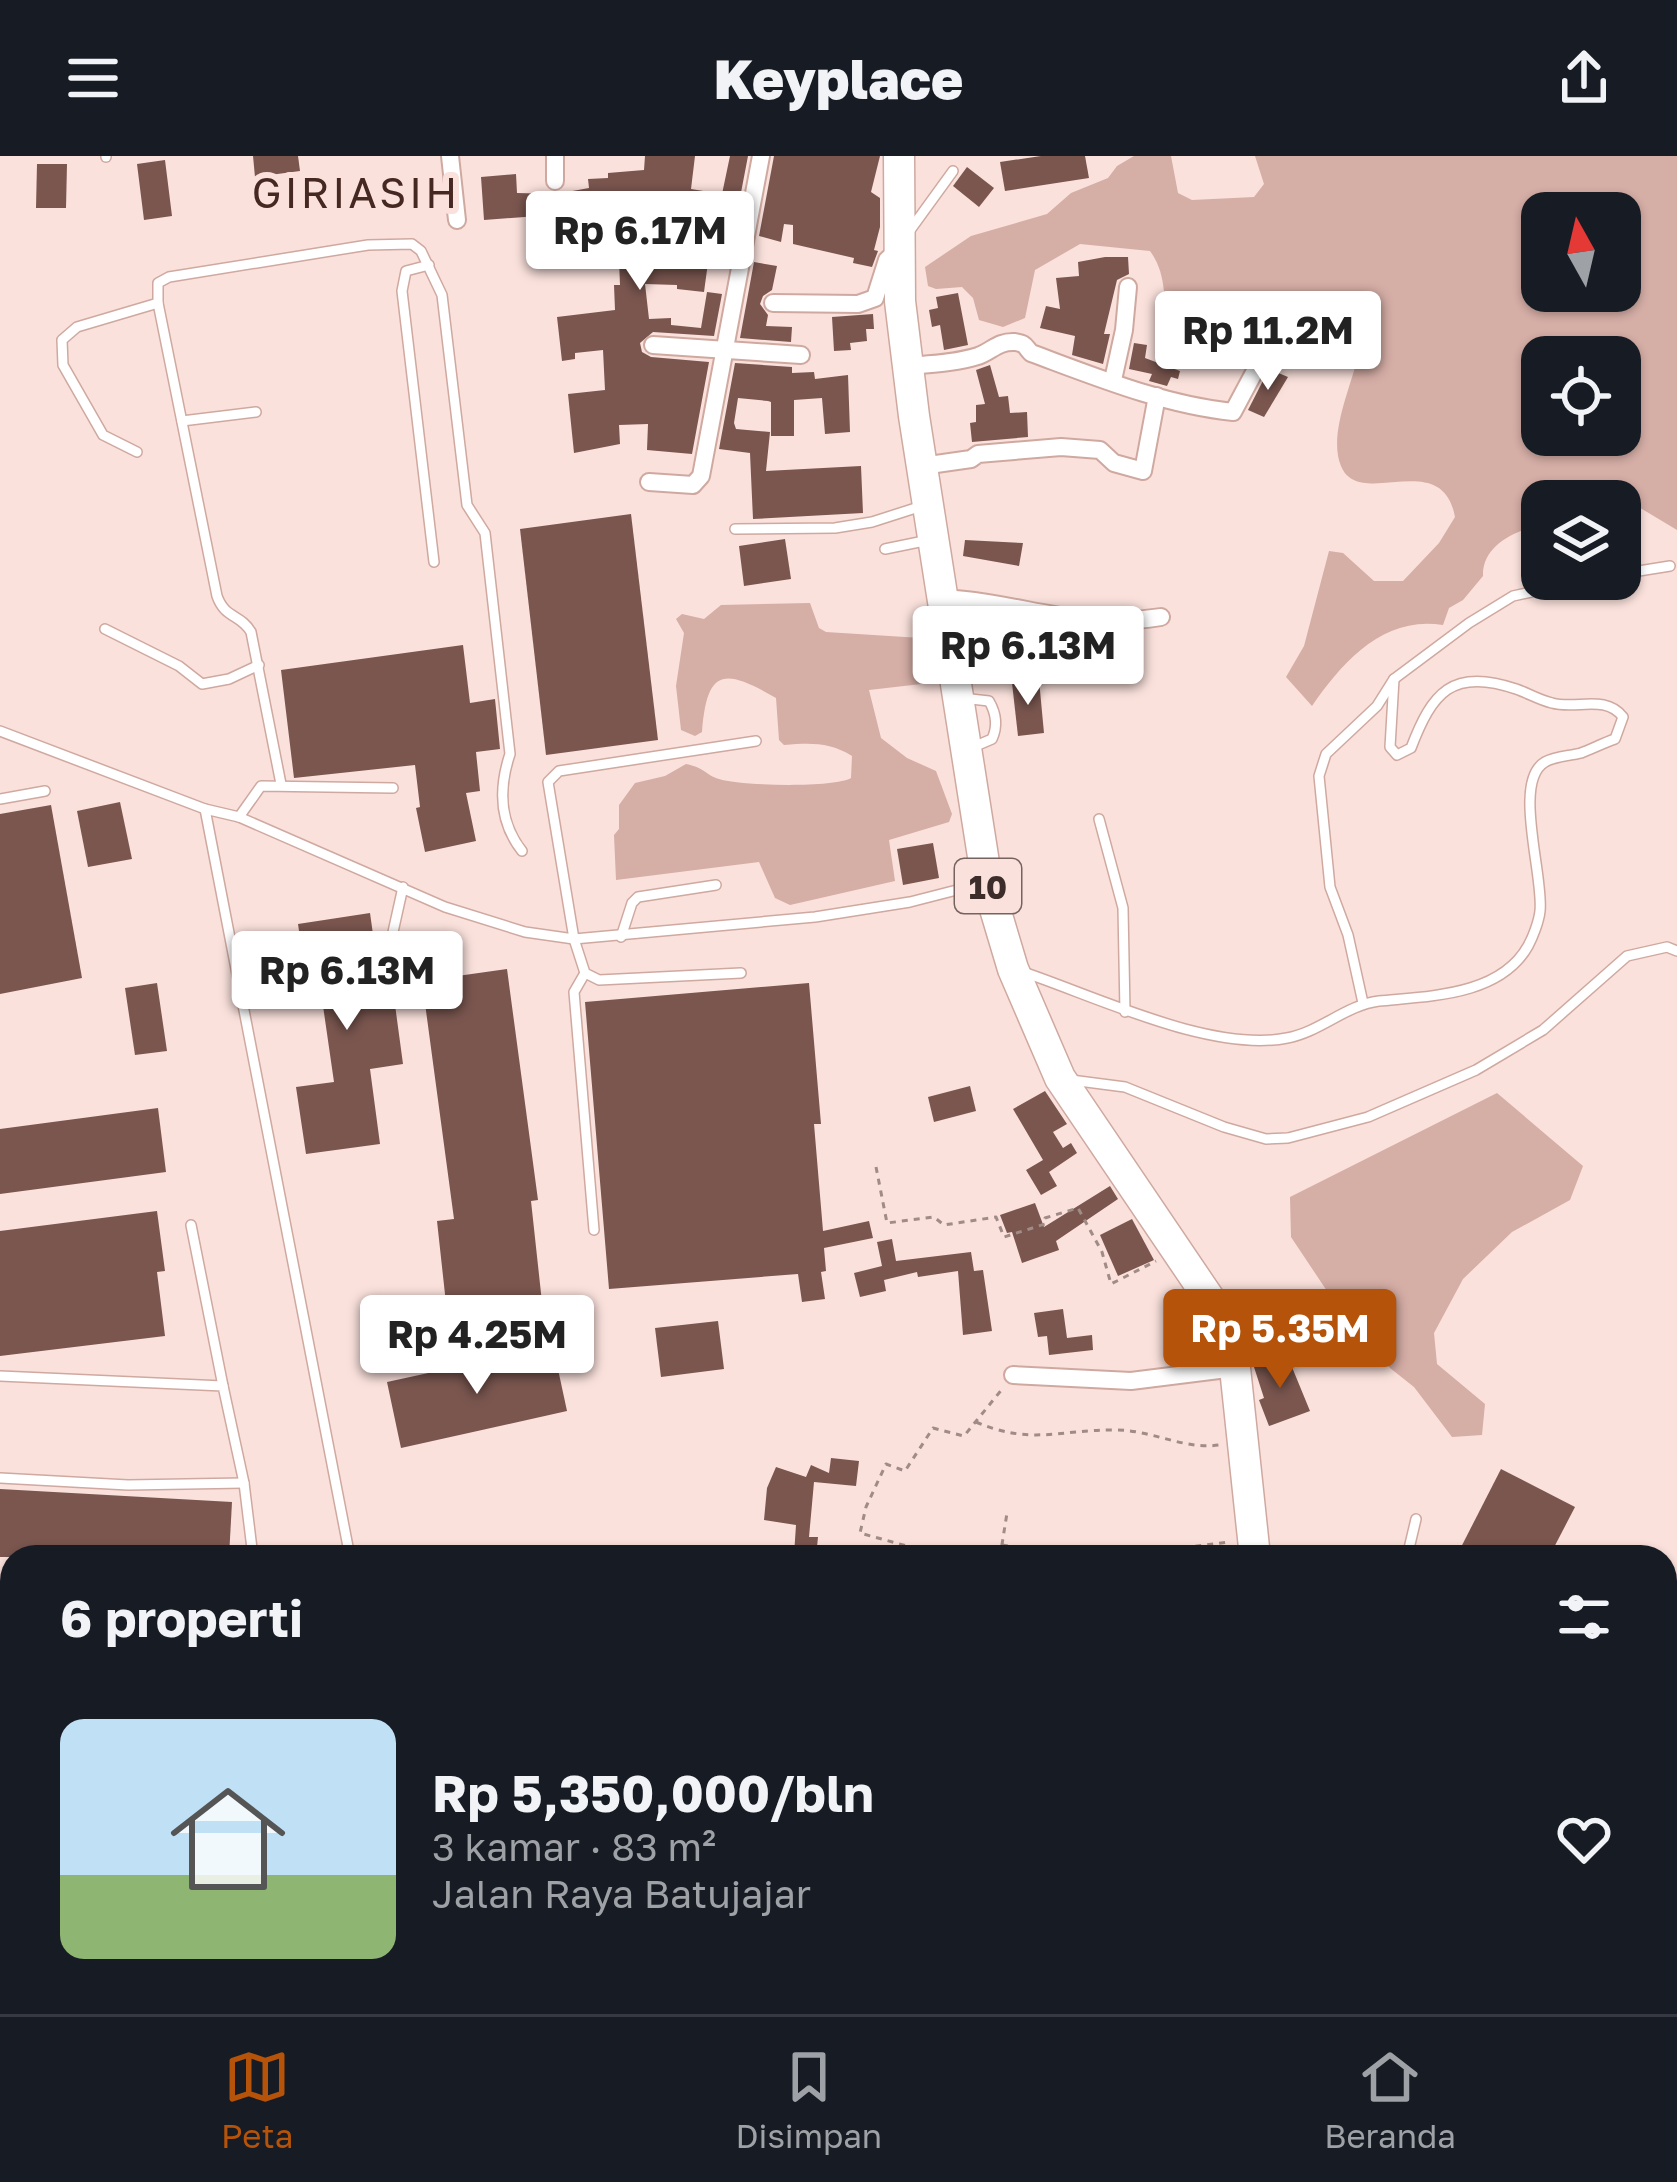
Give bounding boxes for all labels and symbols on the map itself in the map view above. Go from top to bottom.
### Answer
district label: GIRIASIH [252,167,460,217]
pin: Rp 6.17M [516,191,764,293]
north arrow [1521,192,1641,312]
pin: Rp 11.2M [1144,291,1392,393]
pin: Rp 6.13M [904,606,1152,708]
road number: 10 [955,859,1021,913]
pin: Rp 6.13M [223,931,471,1033]
pin: Rp 5.35M [1156,1289,1404,1391]
pin: Rp 4.25M [353,1295,601,1397]

